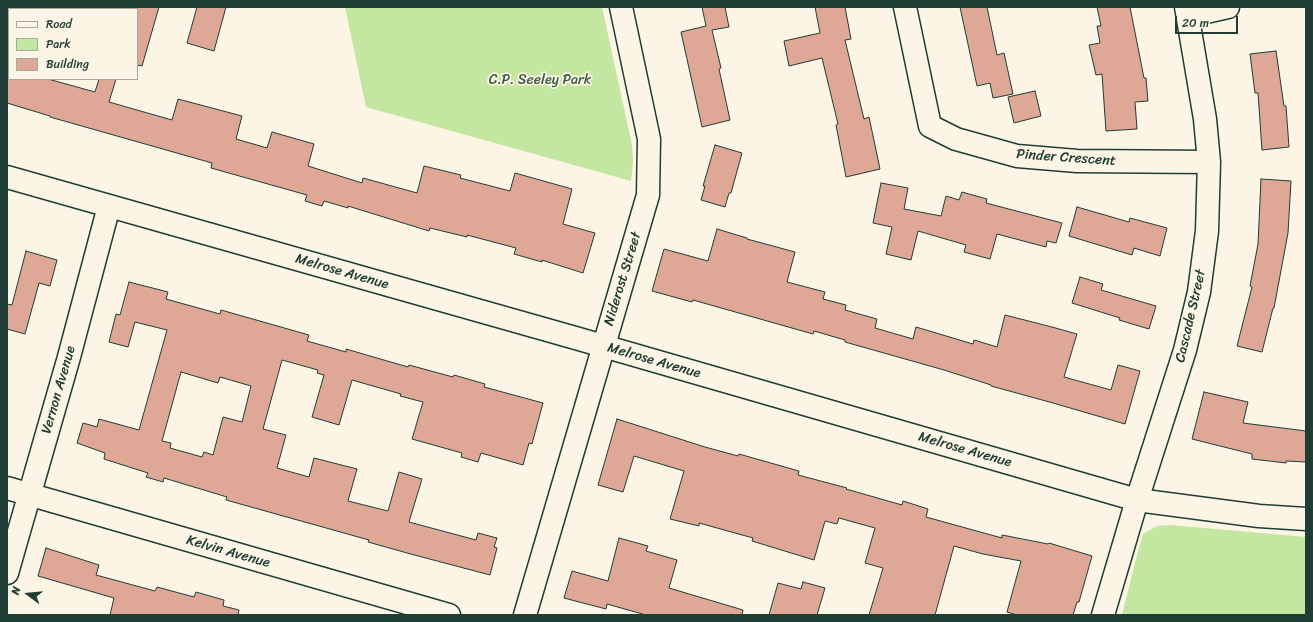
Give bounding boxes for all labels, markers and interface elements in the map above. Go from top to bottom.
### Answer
legend [8,8,138,80]
scale bar [1177,8,1240,34]
text: 20 m [1182,12,1209,34]
text: Road [46,13,72,35]
text: Park [46,33,71,55]
text: Building [46,53,89,75]
park label: C.P. Seeley Park [489,72,591,88]
street label: Pinder Crescent [1016,146,1116,170]
street label: Niderost Street [601,230,645,328]
street label: Melrose Avenue [293,251,391,293]
street label: Cascade Street [1172,268,1210,364]
street label: Melrose Avenue [605,340,703,382]
street label: Vernon Avenue [38,344,80,436]
street label: Melrose Avenue [916,429,1014,471]
street label: Kelvin Avenue [184,532,272,572]
north arrow [8,574,48,614]
text: N [6,584,26,597]

